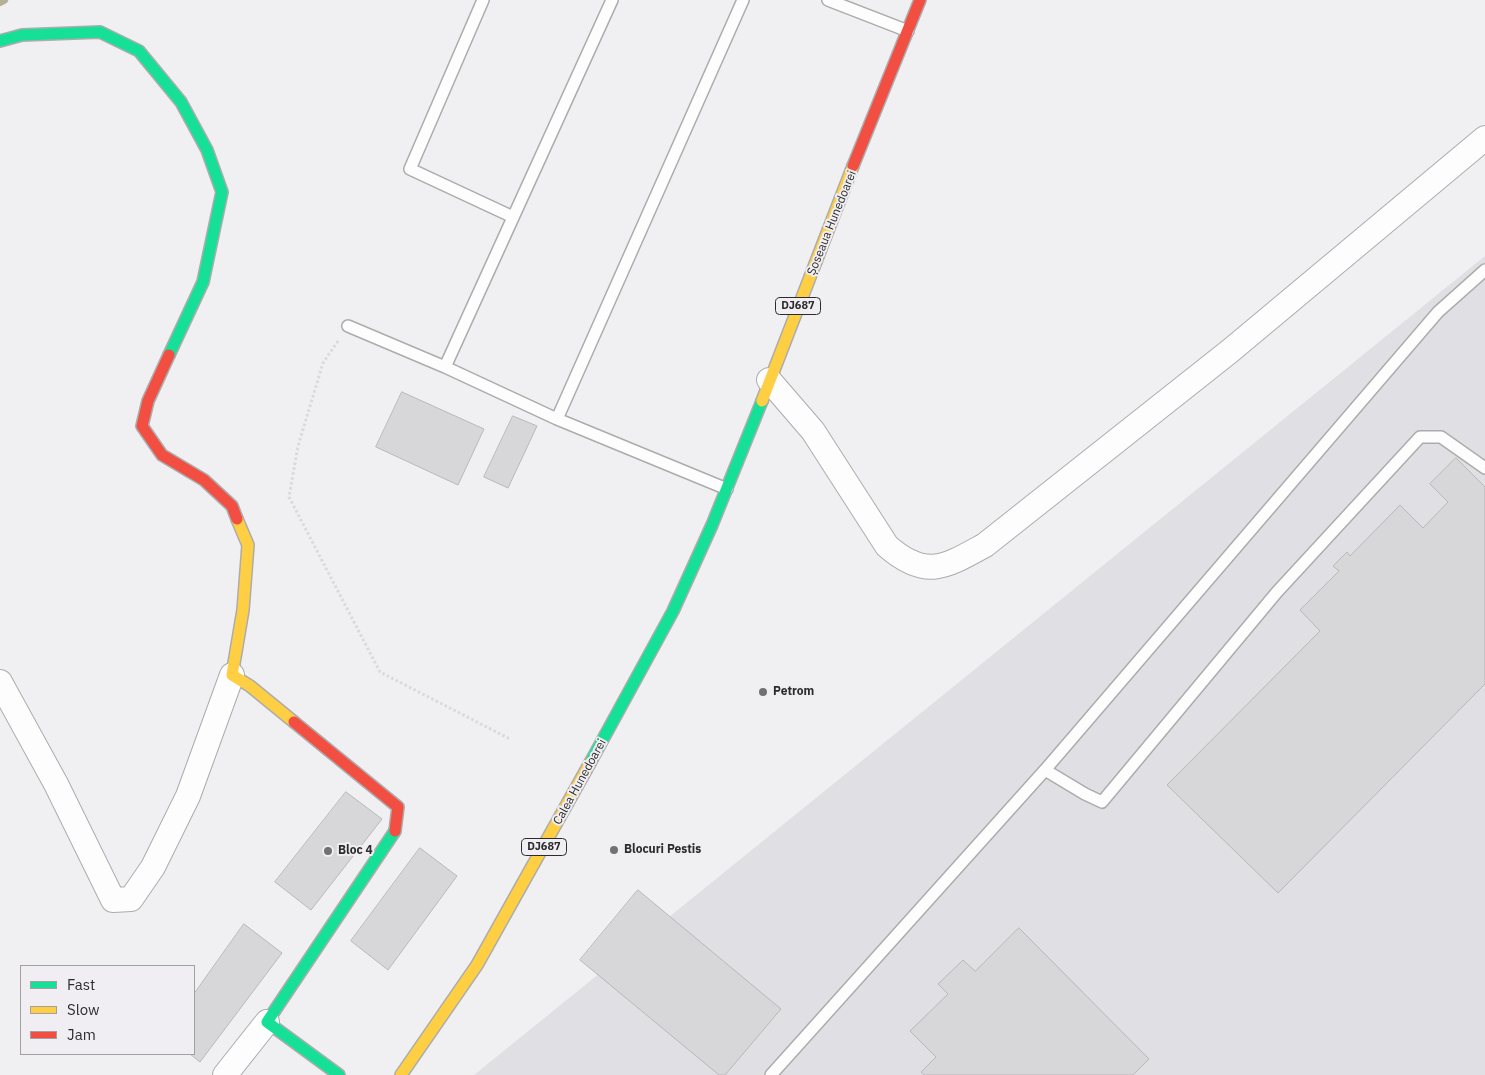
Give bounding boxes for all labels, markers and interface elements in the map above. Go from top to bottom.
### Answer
street label: Șoseaua Hunedoarei [804,169,860,277]
road number: DJ687 [776,298,820,314]
place label: Petrom [773,685,814,699]
marker: Petrom [757,686,769,698]
street label: Calea Hunedoarei [551,737,609,827]
road number: DJ687 [522,839,566,856]
place label: Blocuri Pestis [624,843,701,857]
place label: Bloc 4 [338,844,373,858]
marker: Blocuri Pestis [608,844,620,856]
marker: Bloc 4 [322,845,334,857]
legend [20,965,195,1055]
text: Fast [67,975,95,994]
text: Slow [67,1000,100,1019]
text: Jam [67,1025,96,1044]

